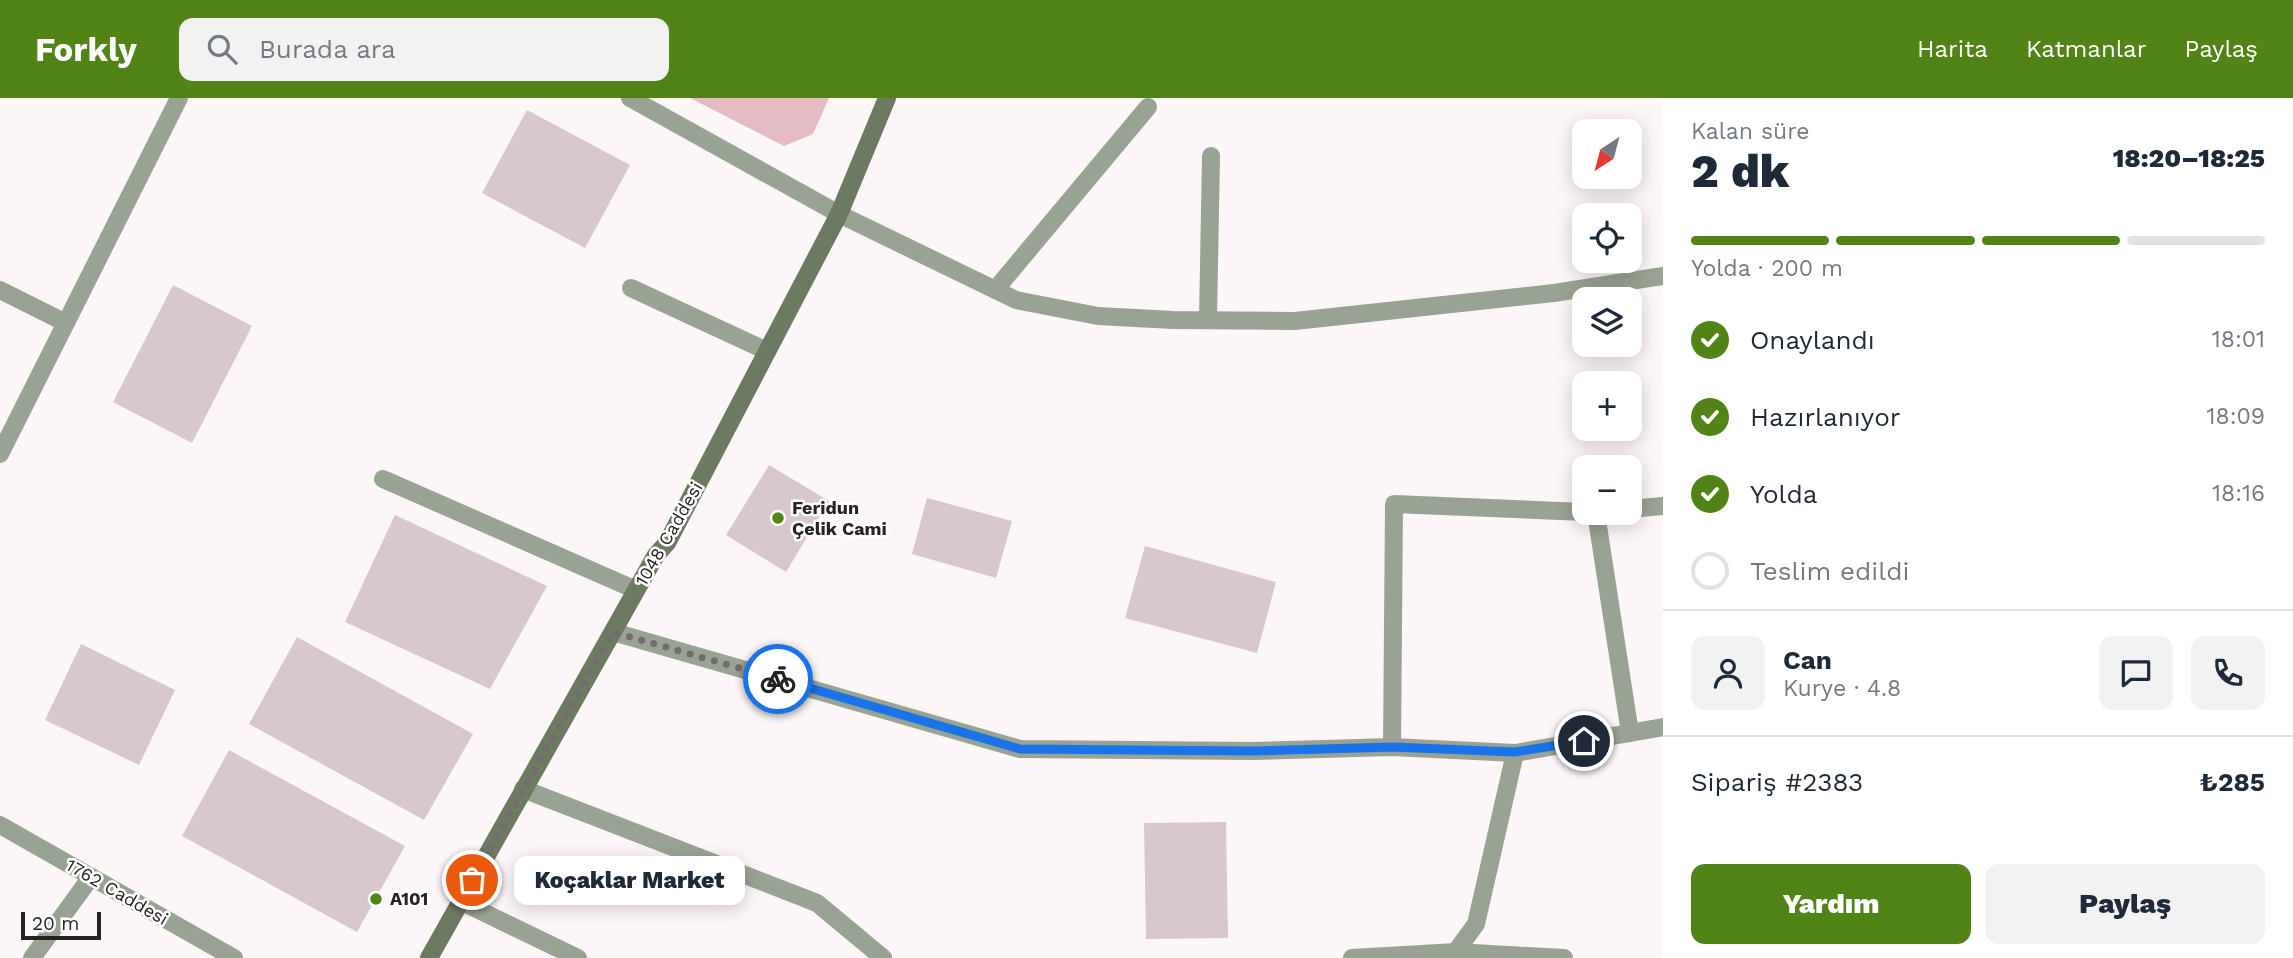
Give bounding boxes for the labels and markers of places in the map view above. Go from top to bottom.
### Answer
place label: Feridun Çelik Cami [792,497,887,539]
marker: Feridun Çelik Cami [770,510,786,526]
pin [1554,711,1614,771]
pin [442,850,502,910]
callout: Koçaklar Market [514,856,745,904]
place label: A101 [390,888,428,909]
marker: A101 [368,891,384,907]

